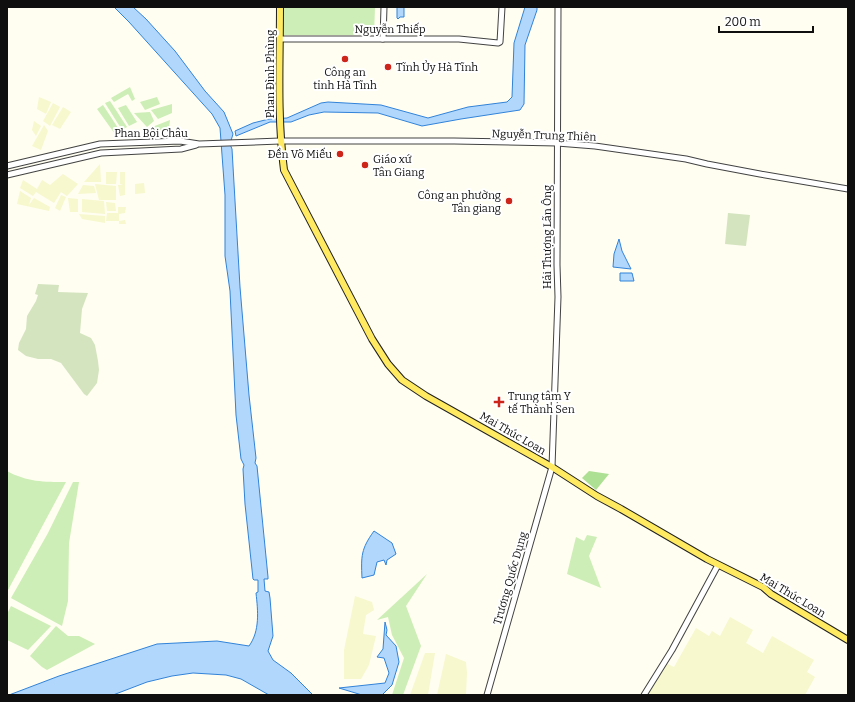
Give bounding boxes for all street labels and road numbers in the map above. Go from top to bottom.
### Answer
street label: Nguyễn Thiếp [354,22,426,36]
street label: Phan Đình Phùng [264,30,277,118]
street label: Phan Bội Châu [114,127,188,140]
street label: Nguyễn Trung Thiên [491,127,597,144]
street label: Hải Thượng Lãn Ông [540,185,554,289]
street label: Mai Thúc Loan [477,409,548,458]
street label: Trương Quốc Dụng [490,530,530,626]
street label: Mai Thúc Loan [758,571,828,620]

